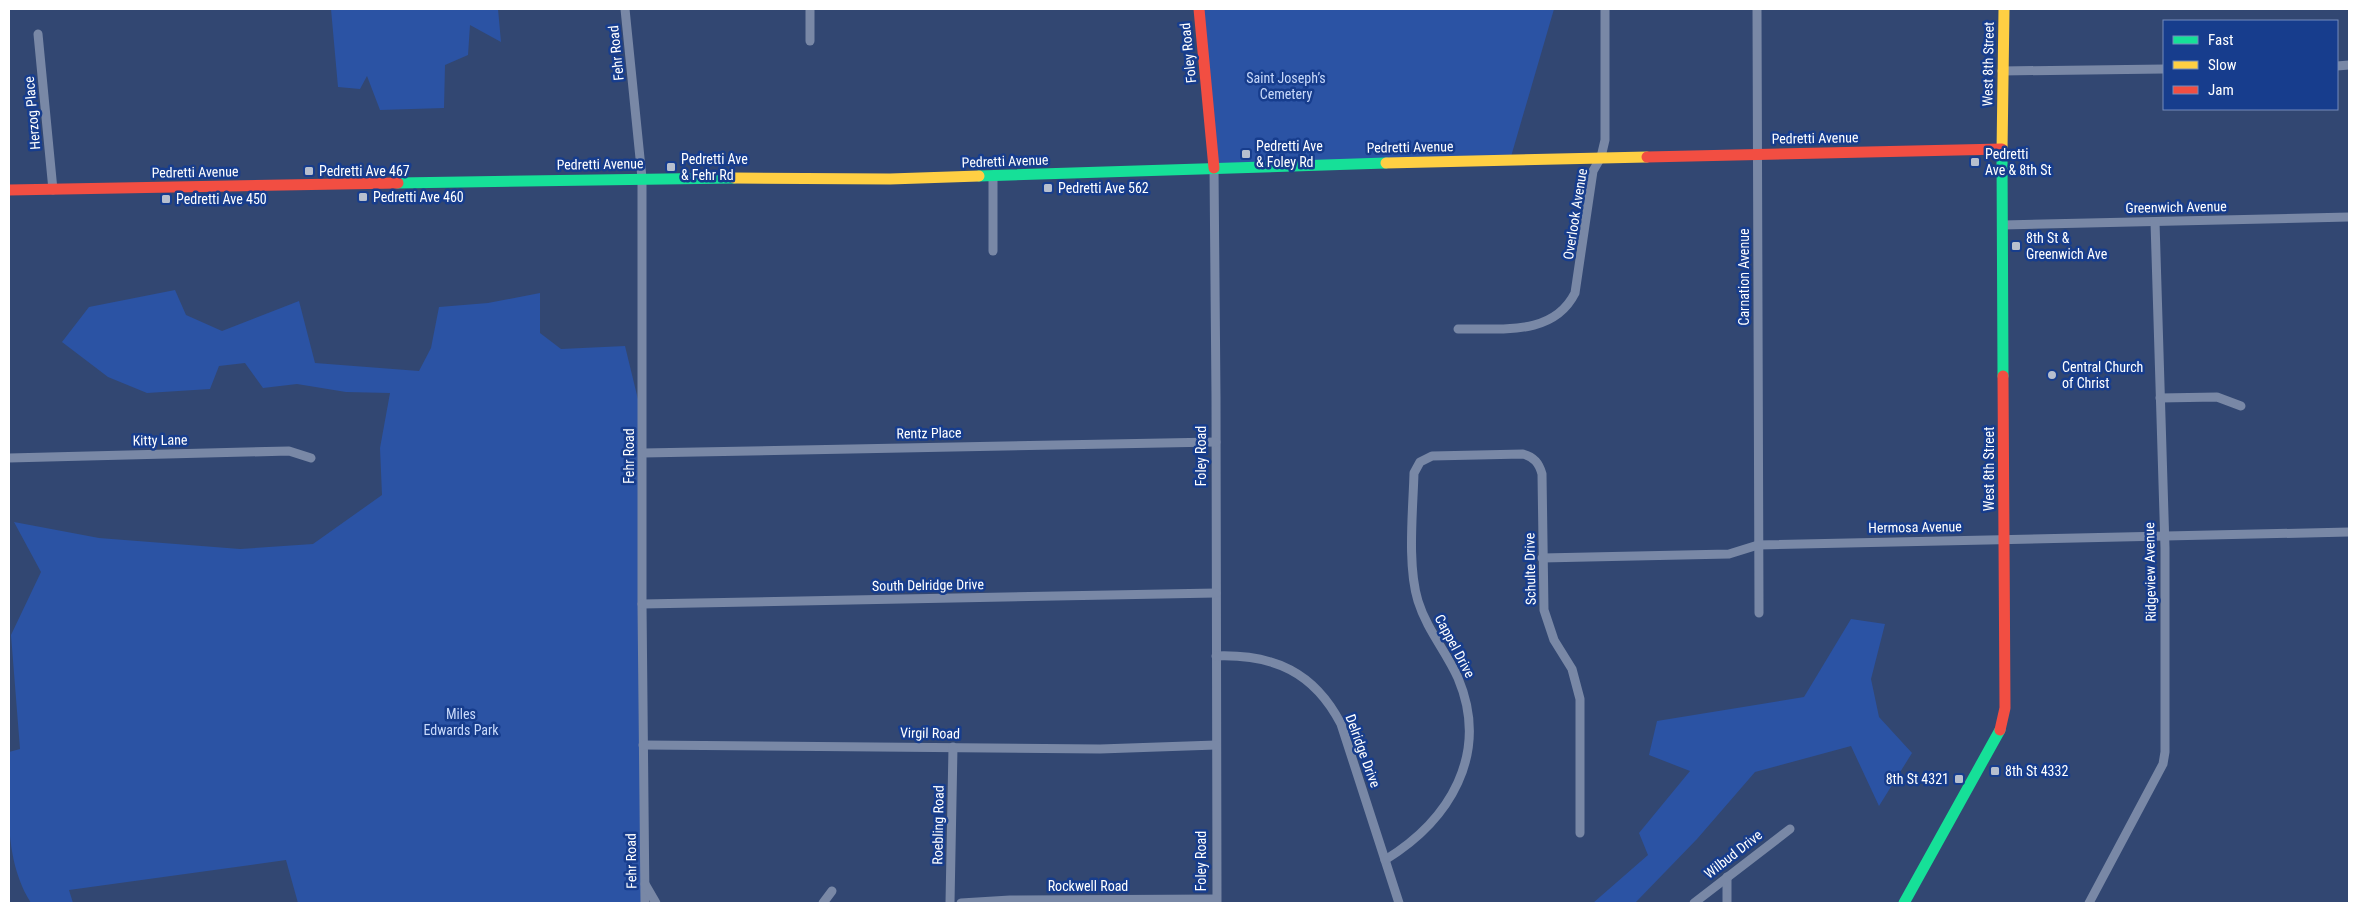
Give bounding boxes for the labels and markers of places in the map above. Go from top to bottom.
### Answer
place label: Pedretti Ave & Foley Rd [1256,138,1323,170]
place label: Pedretti Ave & 8th St [1985,146,2052,178]
marker: Pedretti Ave & Foley Rd [1240,148,1252,160]
place label: Pedretti Ave & Fehr Rd [681,151,748,183]
marker: Pedretti Ave & 8th St [1969,156,1981,168]
marker: Pedretti Ave & Fehr Rd [665,161,677,173]
place label: Pedretti Ave 467 [319,163,410,179]
marker: Pedretti Ave 467 [303,165,315,177]
place label: Pedretti Ave 562 [1058,180,1149,196]
marker: Pedretti Ave 562 [1042,182,1054,194]
place label: Pedretti Ave 460 [373,189,464,205]
place label: Pedretti Ave 450 [176,191,267,207]
marker: Pedretti Ave 460 [357,191,369,203]
marker: Pedretti Ave 450 [160,193,172,205]
place label: 8th St & Greenwich Ave [2026,230,2108,262]
marker: 8th St & Greenwich Ave [2010,240,2022,252]
place label: Central Church of Christ [2062,359,2143,391]
marker: Central Church of Christ [2046,369,2058,381]
place label: 8th St 4332 [2005,763,2068,779]
marker: 8th St 4332 [1989,765,2001,777]
place label: 8th St 4321 [1886,771,1949,787]
marker: 8th St 4321 [1953,773,1965,785]

